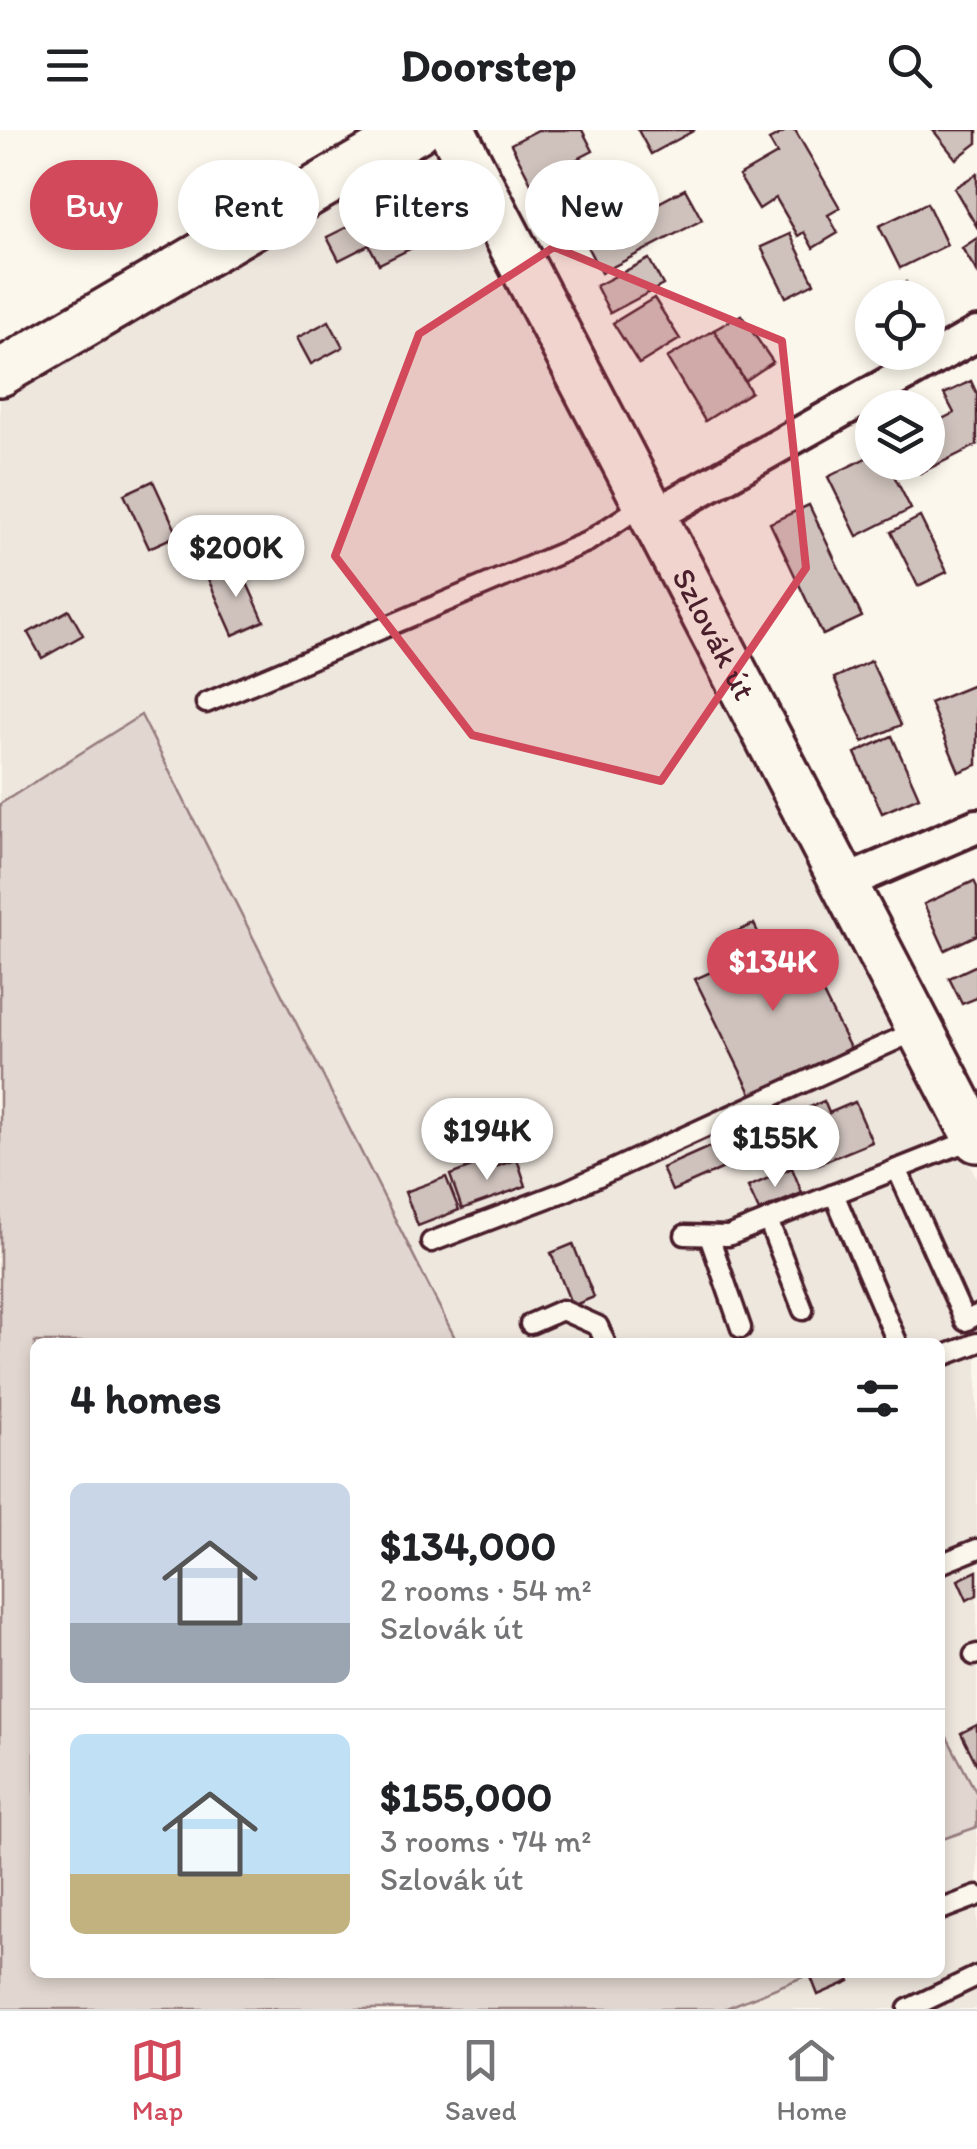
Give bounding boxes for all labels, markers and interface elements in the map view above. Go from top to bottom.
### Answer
icon: menu [40,38,95,93]
text: Doorstep [401,38,577,92]
icon: search [882,38,937,93]
chip: Buy [30,160,158,250]
chip: Rent [178,160,319,250]
chip: Filters [339,160,505,250]
chip: New [525,160,659,250]
map controls [855,280,945,480]
button: locate [855,280,945,370]
button: layers [855,390,945,480]
pin: $200K [166,515,306,600]
text: $200K [190,528,282,566]
street label: Szlovák út [664,562,764,706]
pin: $134K [703,929,843,1014]
text: $134K [729,942,817,980]
pin: $194K [417,1098,557,1183]
pin: $155K [705,1105,845,1190]
text: $194K [443,1111,531,1149]
text: $155K [732,1118,818,1156]
icon: filters [850,1371,905,1426]
text: 4 homes [70,1373,221,1424]
text: $134,000 [380,1520,556,1571]
icon: home [150,1523,270,1643]
text: 2 rooms · 54 m² [380,1571,592,1609]
text: Szlovák út [380,1609,523,1647]
text: $155,000 [380,1771,552,1822]
icon: home [150,1774,270,1894]
text: 3 rooms · 74 m² [380,1822,591,1860]
text: Szlovák út [380,1860,523,1898]
tab: Map [130,2033,185,2127]
tab: Saved [445,2033,516,2127]
tab: Home [776,2033,847,2127]

